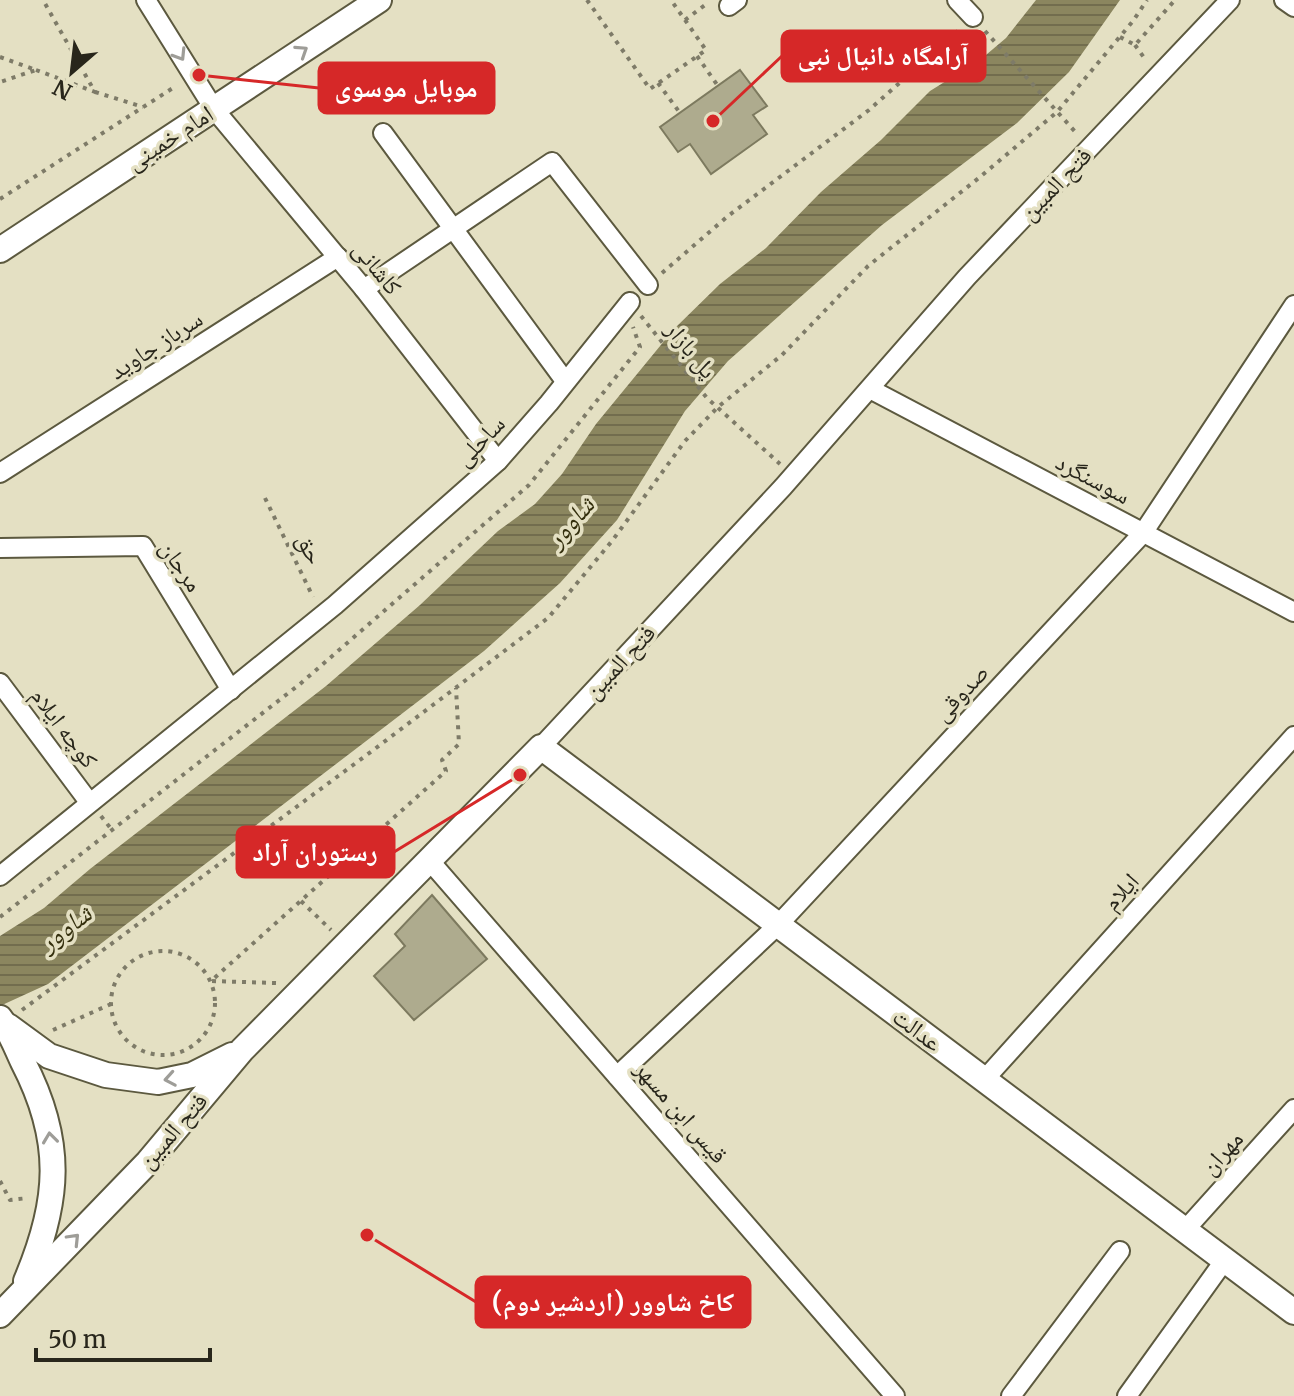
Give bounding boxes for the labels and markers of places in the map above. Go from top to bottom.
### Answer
callout: آرامگاه دانیال نبی [782,31,985,81]
callout: موبایل موسوى [319,63,494,113]
callout: رستوران آراد [237,827,394,877]
callout: کاخ شاوور (اردشیر دوم) [476,1277,750,1327]

